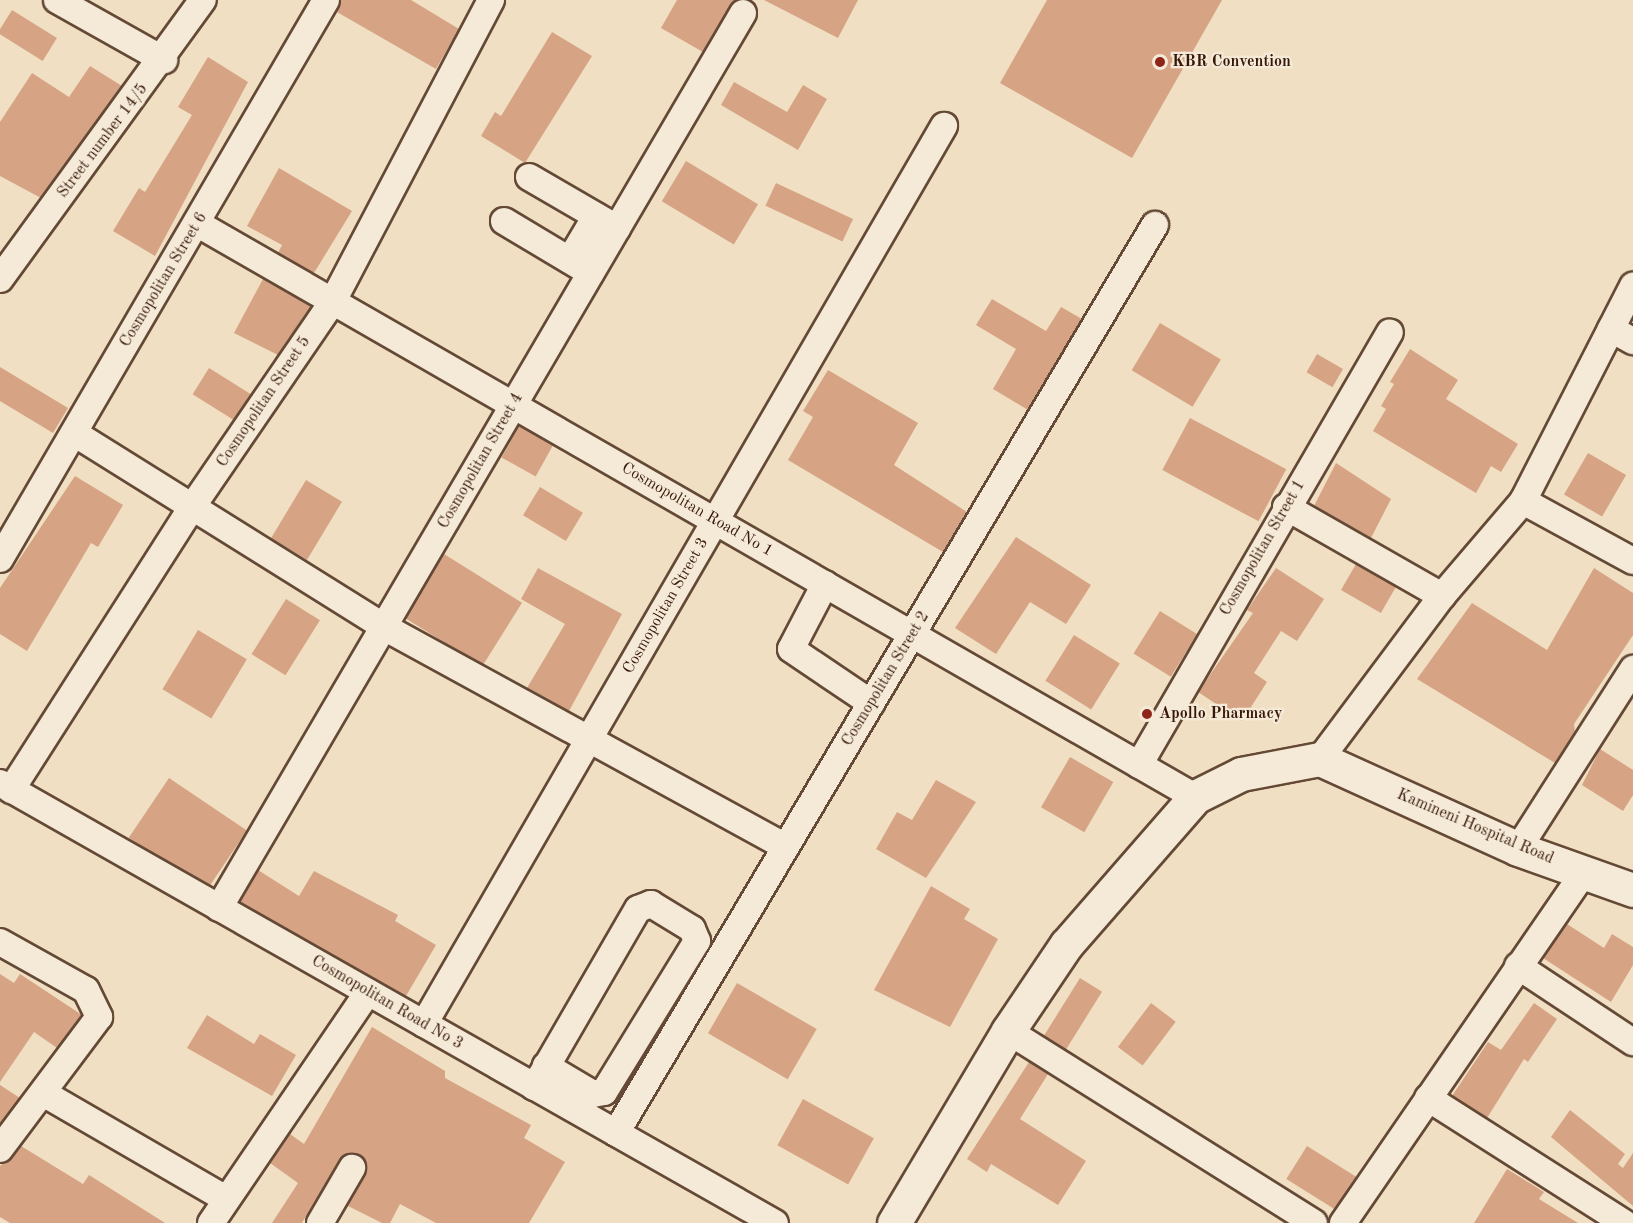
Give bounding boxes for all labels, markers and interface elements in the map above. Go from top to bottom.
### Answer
place label: KBR Convention [1172,52,1291,72]
marker: KBR Convention [1153,55,1167,69]
street label: Street number 14/5 [54,80,152,202]
street label: Cosmopolitan Street 6 [116,209,212,351]
street label: Cosmopolitan Street 5 [213,333,315,471]
street label: Cosmopolitan Street 4 [434,390,528,532]
street label: Cosmopolitan Road No 1 [618,459,776,561]
street label: Cosmopolitan Street 1 [1216,477,1310,619]
street label: Cosmopolitan Street 3 [619,535,713,677]
street label: Cosmopolitan Street 2 [838,608,934,750]
place label: Apollo Pharmacy [1159,704,1282,724]
marker: Apollo Pharmacy [1140,707,1154,721]
street label: Kamineni Hospital Road [1394,785,1556,869]
street label: Cosmopolitan Road No 3 [308,952,466,1054]

